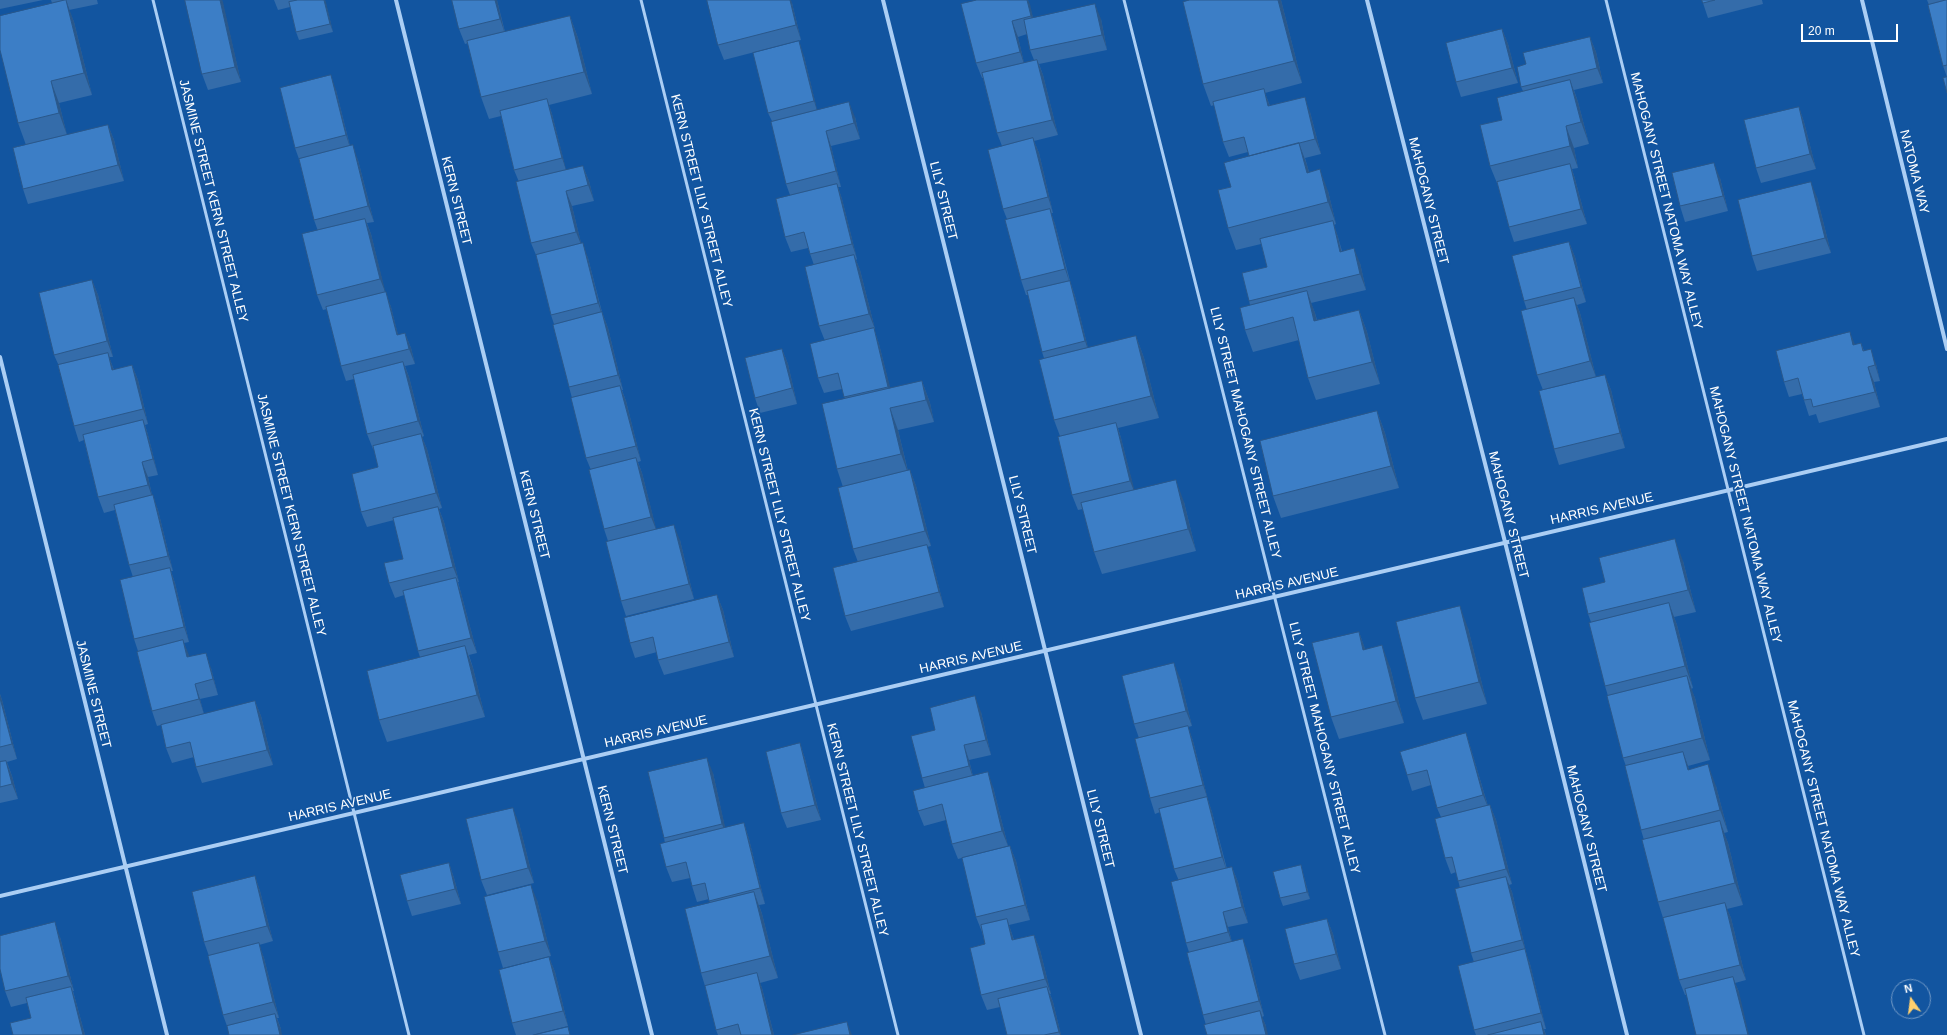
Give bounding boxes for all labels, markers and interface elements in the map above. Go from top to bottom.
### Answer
scale bar [1803,16,1900,42]
text: 20 m [1808,24,1835,38]
street label: MAHOGANY STREET NATOMA WAY ALLEY [1626,71,1706,331]
street label: JASMINE STREET KERN STREET ALLEY [175,78,251,324]
street label: KERN STREET LILY STREET ALLEY [667,93,735,309]
street label: NATOMA WAY [1896,128,1932,216]
street label: MAHOGANY STREET [1405,136,1451,266]
street label: KERN STREET [437,155,475,247]
street label: LILY STREET [926,160,960,242]
street label: LILY STREET MAHOGANY STREET ALLEY [1206,305,1284,561]
street label: MAHOGANY STREET NATOMA WAY ALLEY [1705,385,1785,645]
street label: JASMINE STREET KERN STREET ALLEY [253,392,329,638]
street label: KERN STREET LILY STREET ALLEY [745,407,813,623]
street label: MAHOGANY STREET [1485,450,1531,580]
street label: KERN STREET [515,469,553,561]
street label: LILY STREET [1005,474,1039,556]
street label: HARRIS AVENUE [1549,490,1655,528]
street label: HARRIS AVENUE [1234,565,1340,603]
street label: LILY STREET MAHOGANY STREET ALLEY [1285,620,1363,876]
street label: JASMINE STREET [72,638,114,750]
street label: HARRIS AVENUE [918,639,1024,677]
street label: MAHOGANY STREET NATOMA WAY ALLEY [1783,699,1863,959]
street label: HARRIS AVENUE [603,713,709,751]
street label: KERN STREET LILY STREET ALLEY [823,722,891,938]
street label: MAHOGANY STREET [1563,764,1609,894]
street label: KERN STREET [593,784,631,876]
street label: HARRIS AVENUE [287,787,393,825]
street label: LILY STREET [1083,788,1117,870]
north arrow [1891,979,1931,1019]
text: N [1903,982,1914,995]

